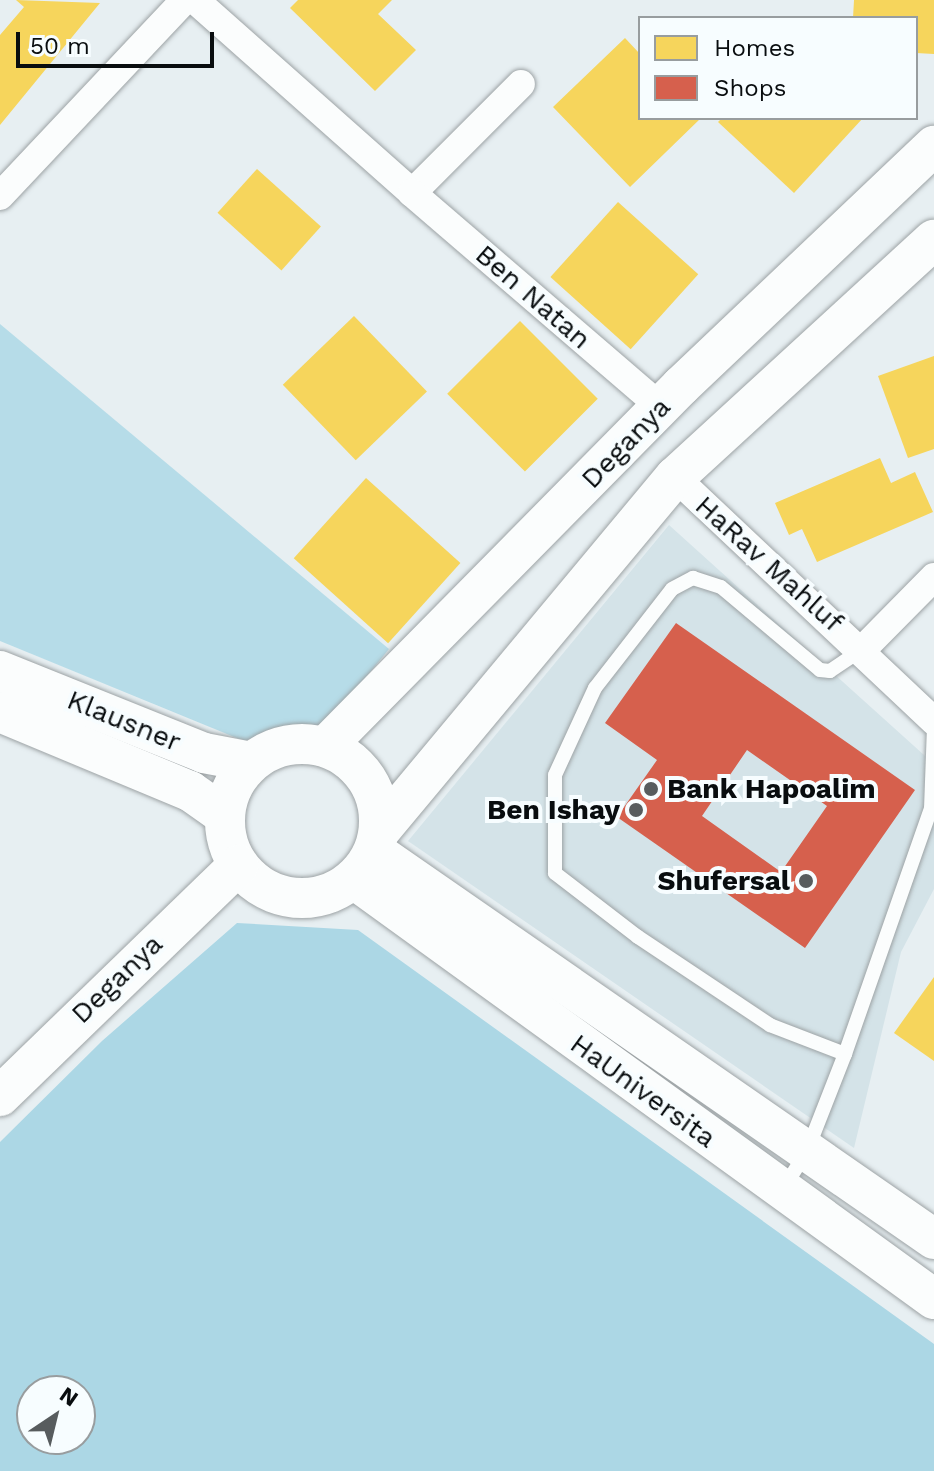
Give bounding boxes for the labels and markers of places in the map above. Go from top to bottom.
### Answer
place label: Bank Hapoalim [667,772,876,806]
marker: Bank Hapoalim [642,780,660,798]
place label: Ben Ishay [487,793,620,827]
marker: Ben Ishay [627,801,645,819]
place label: Shufersal [657,864,790,898]
marker: Shufersal [797,872,815,890]

